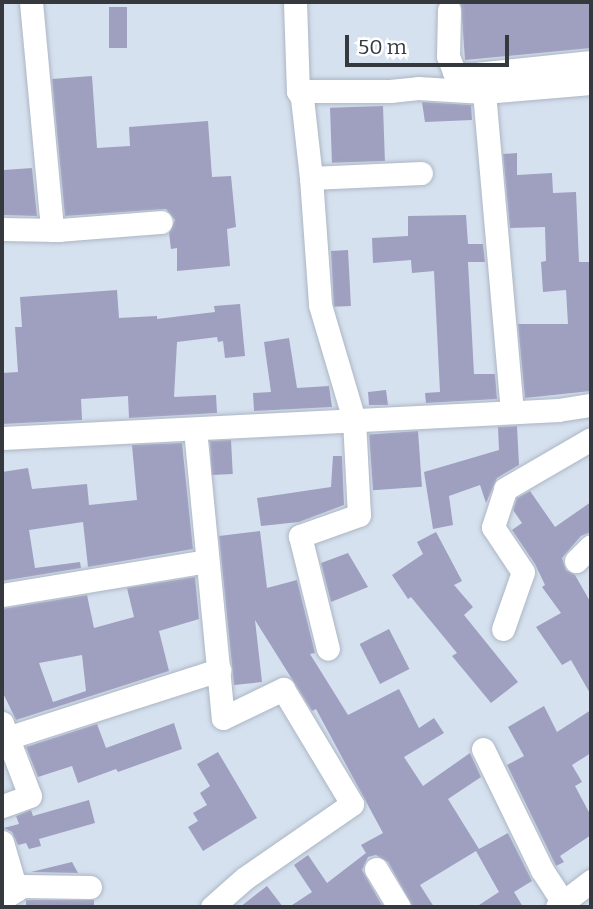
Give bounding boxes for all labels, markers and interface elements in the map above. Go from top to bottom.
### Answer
scale bar [348,21,512,65]
text: 50 m [358,34,407,60]

